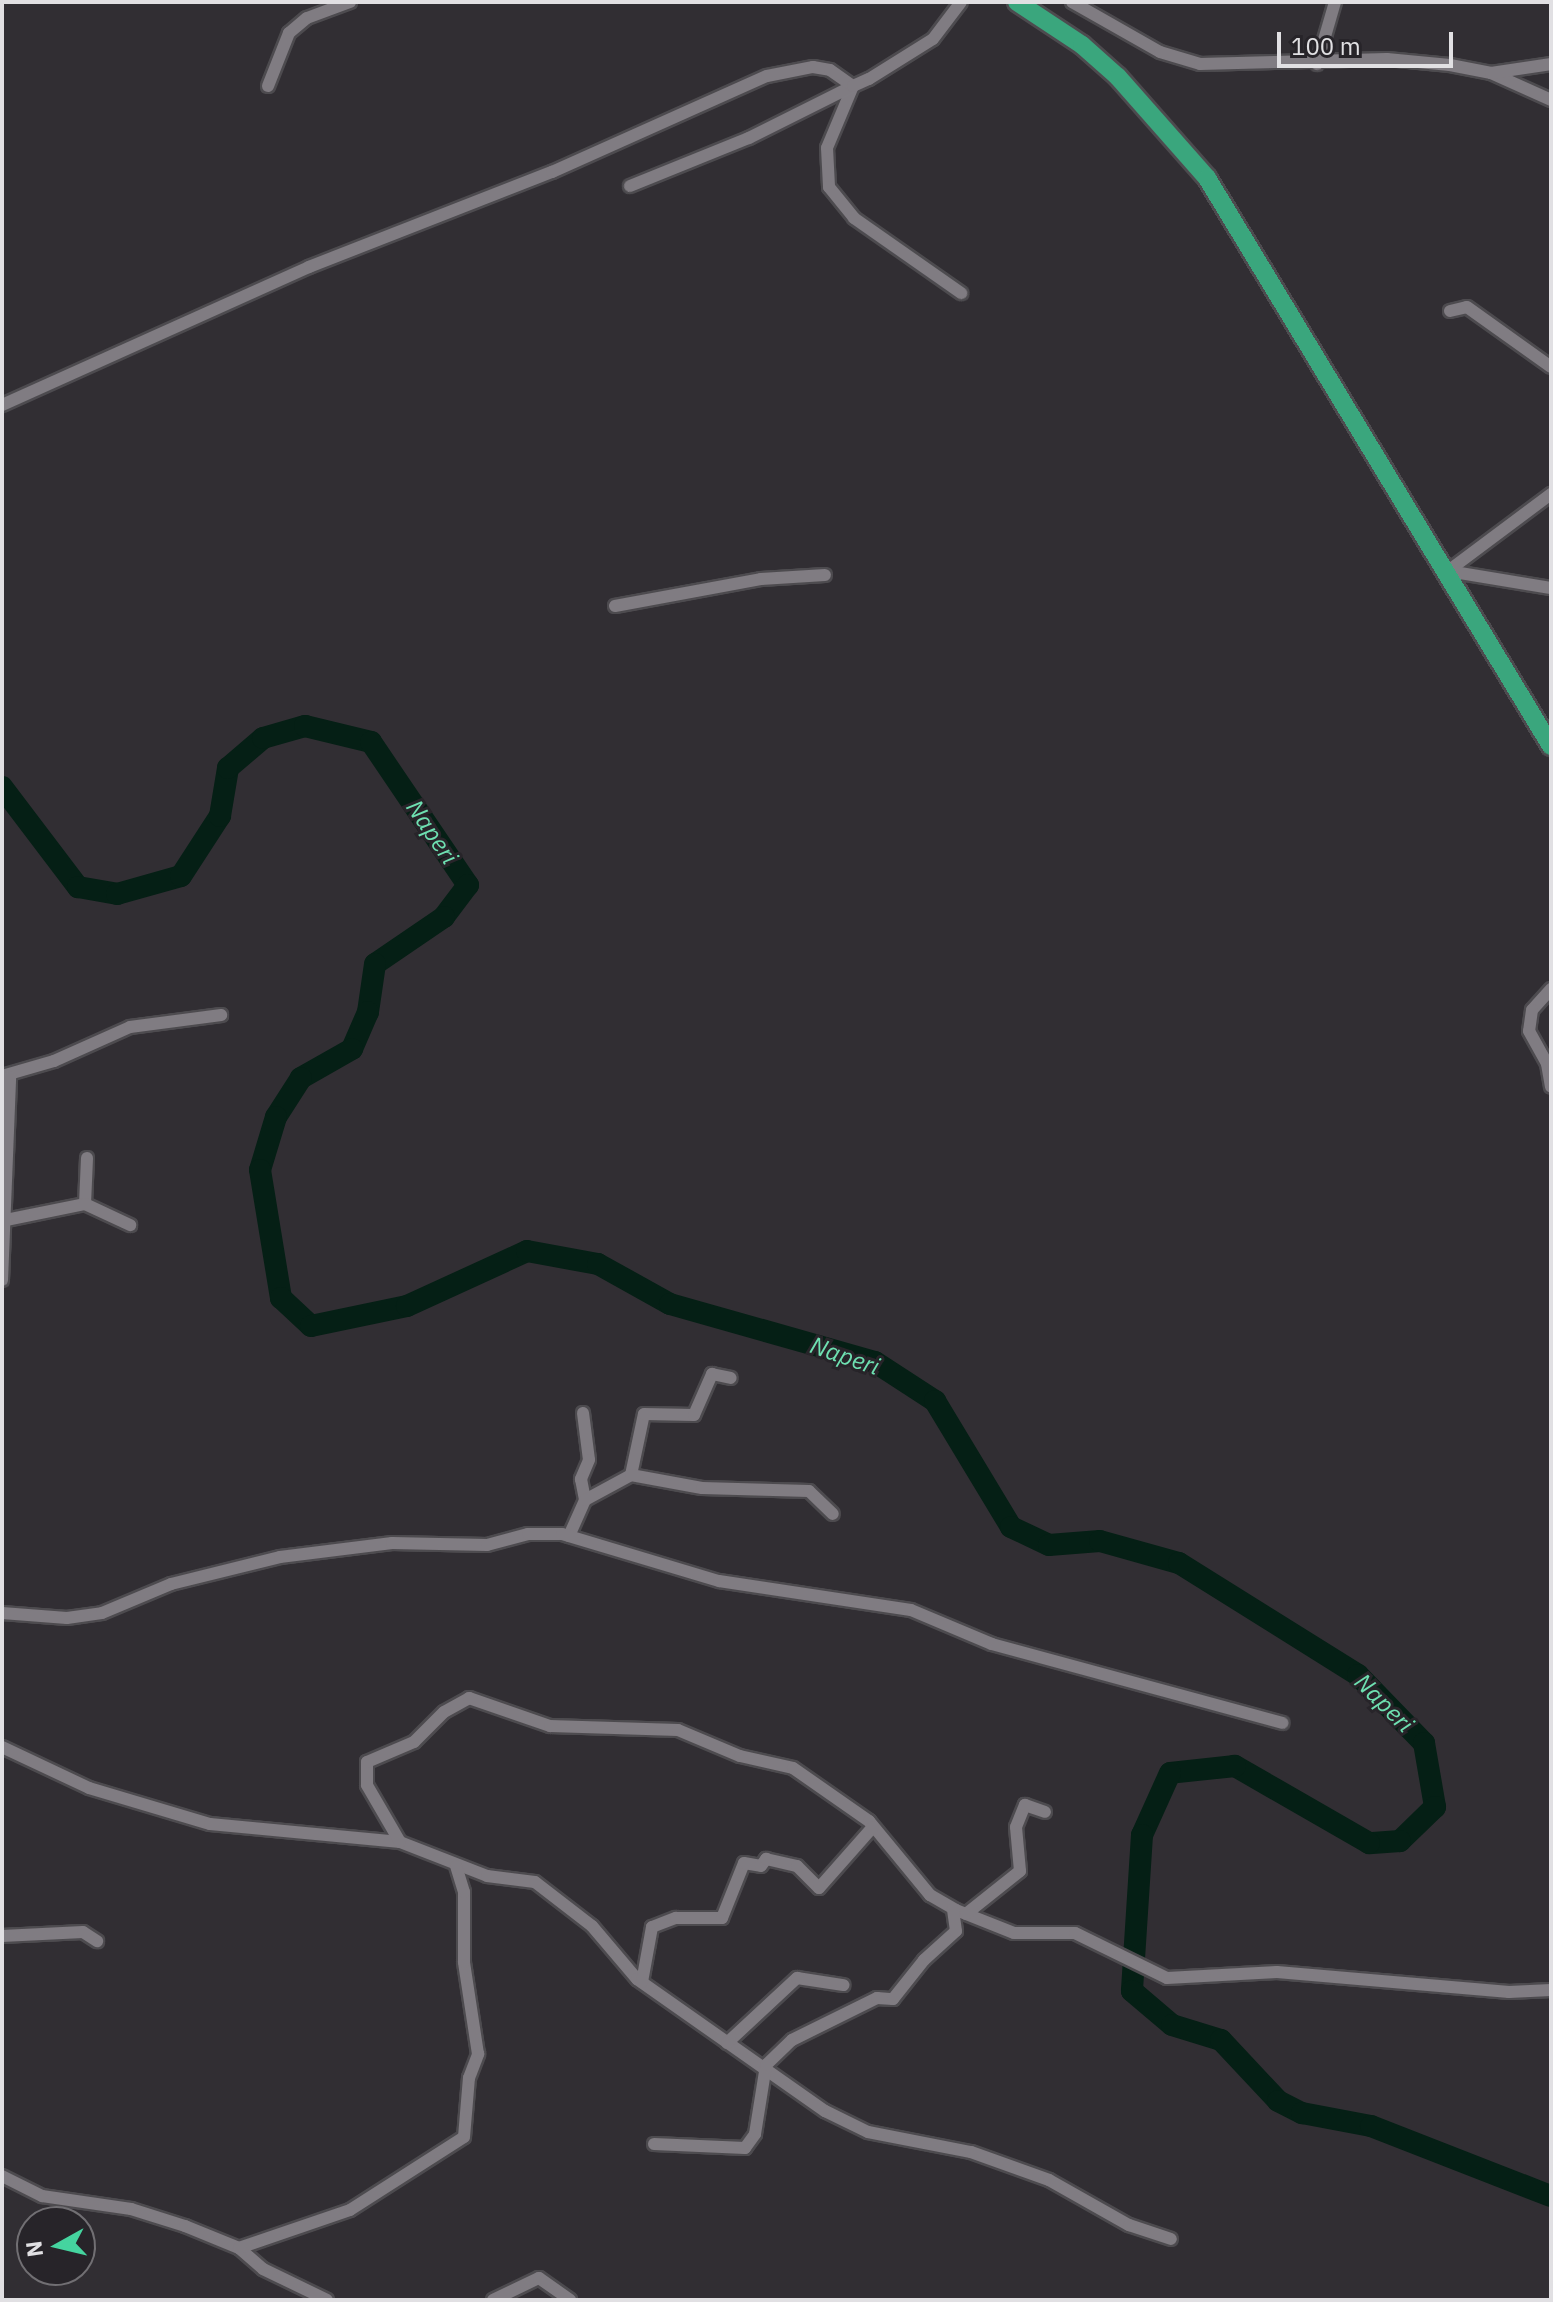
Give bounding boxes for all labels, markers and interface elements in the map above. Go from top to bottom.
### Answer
scale bar [1281,16,1457,66]
text: 100 m [1291,30,1361,62]
water label: Naperi [400,794,464,870]
water label: Naperi [807,1331,883,1381]
water label: Naperi [1349,1668,1419,1738]
north arrow [16,2206,96,2286]
text: N [18,2239,49,2259]

